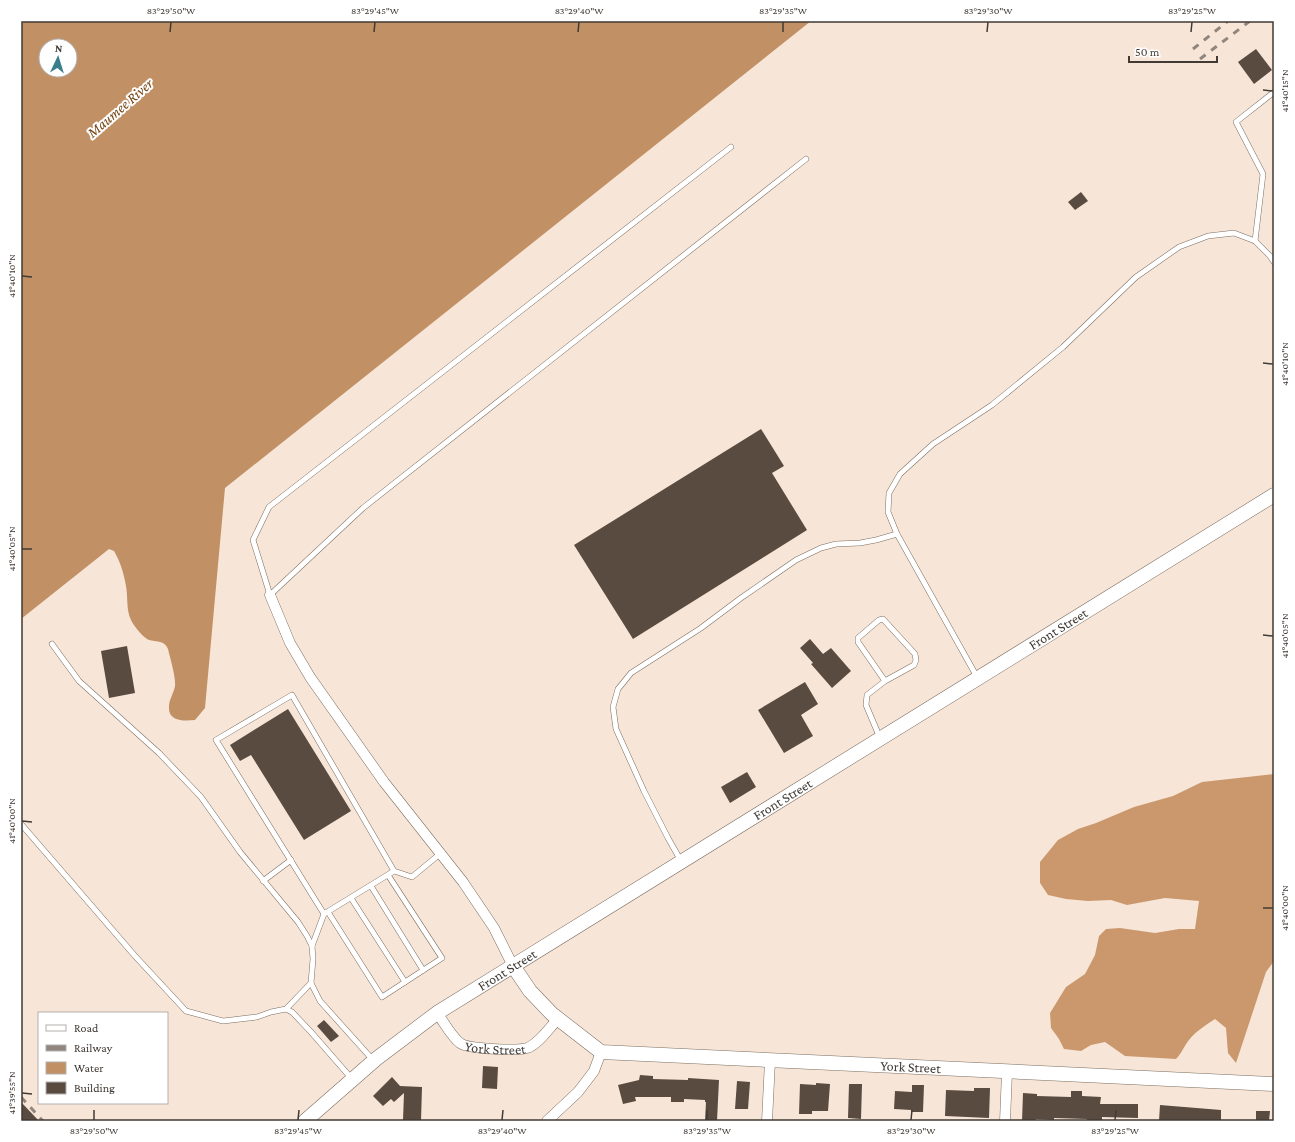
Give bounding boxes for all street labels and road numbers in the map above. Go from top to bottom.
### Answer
street label: Front Street [1026,604,1091,653]
street label: Front Street [750,775,815,823]
street label: Front Street [475,945,540,994]
street label: York Street [463,1038,527,1057]
street label: York Street [880,1057,942,1076]

